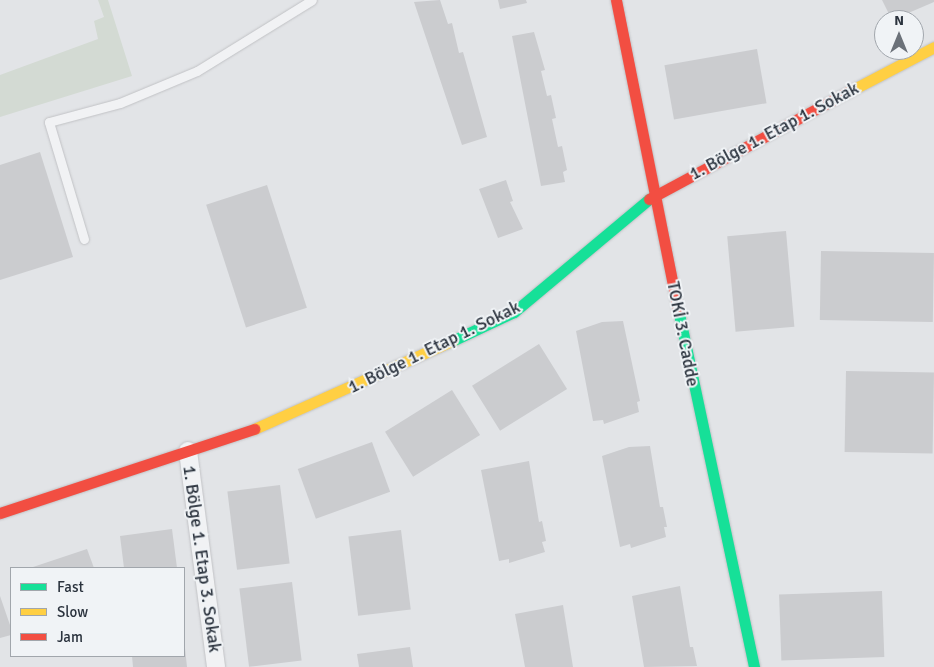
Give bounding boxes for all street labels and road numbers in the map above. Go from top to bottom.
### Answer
street label: 1. Bölge 1. Etap 1. Sokak [686,77,862,185]
street label: TOKİ 3. Cadde [662,280,704,388]
street label: 1. Bölge 1. Etap 1. Sokak [344,296,524,398]
street label: 1. Bölge 1. Etap 3. Sokak [178,464,226,654]

